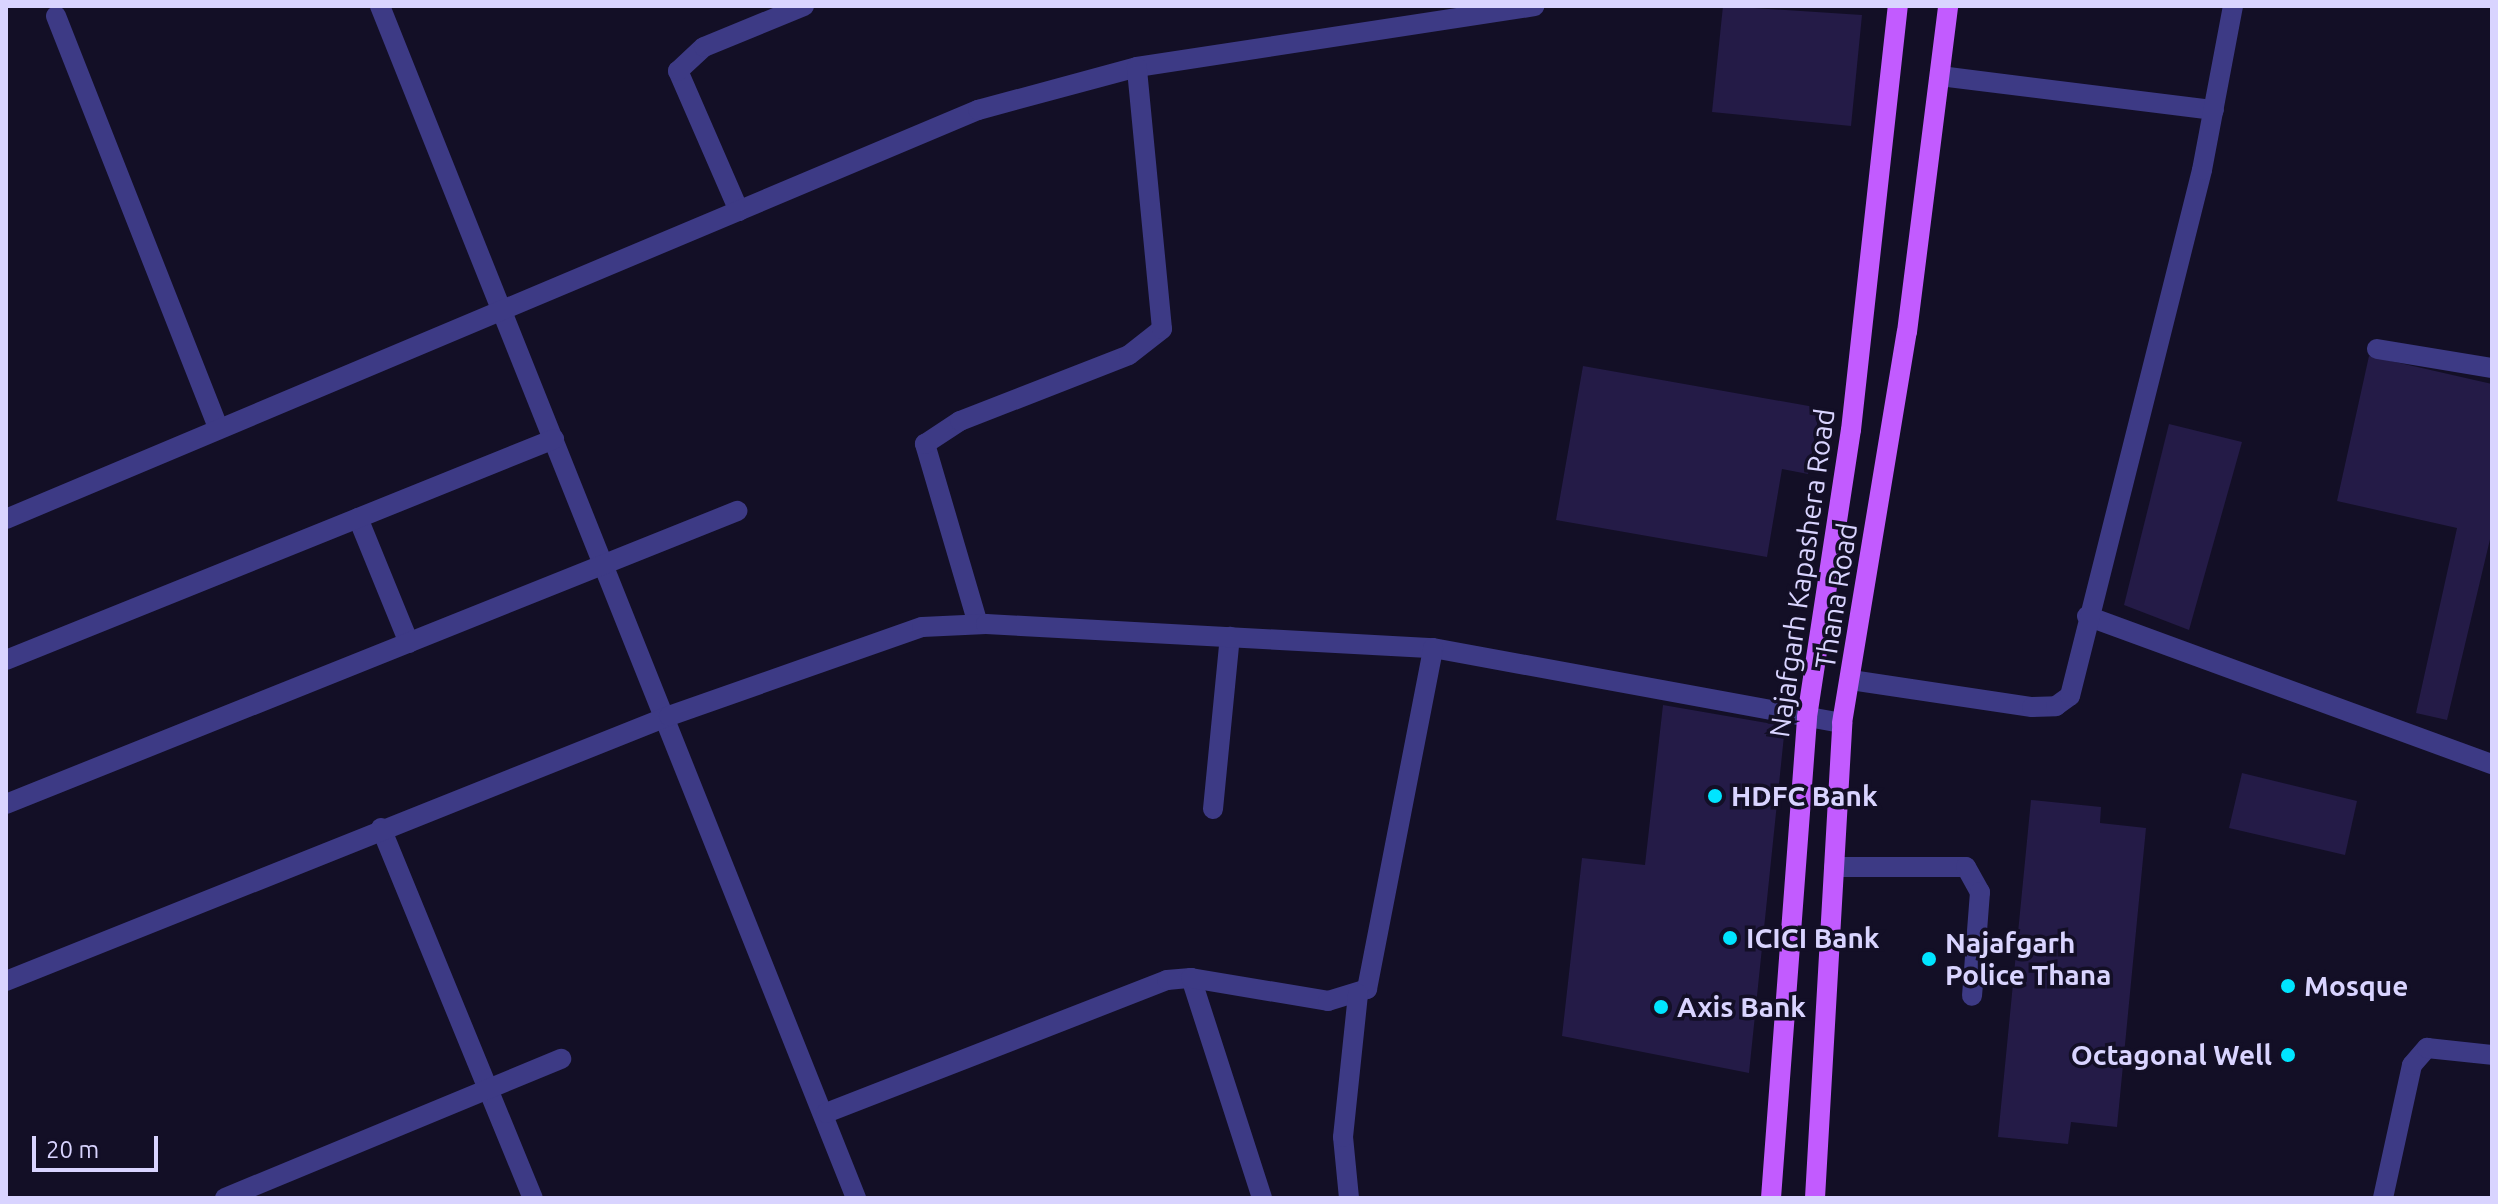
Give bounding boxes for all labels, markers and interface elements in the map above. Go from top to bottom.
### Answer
street label: Najafgarh Kapashera Road [1762,407,1842,739]
street label: Thana Road [1808,521,1864,671]
place label: HDFC Bank [1731,779,1878,813]
marker: HDFC Bank [1706,787,1724,805]
place label: ICICI Bank [1746,921,1880,955]
place label: Najafgarh Police Thana [1945,926,2111,992]
marker: ICICI Bank [1721,929,1739,947]
marker: Najafgarh Police Thana [1920,950,1938,968]
place label: Mosque [2304,969,2408,1003]
marker: Mosque [2279,977,2297,995]
place label: Axis Bank [1677,990,1806,1024]
marker: Axis Bank [1652,998,1670,1016]
place label: Octagonal Well [2071,1038,2272,1072]
marker: Octagonal Well [2279,1046,2297,1064]
scale bar [36,1120,162,1170]
text: 20 m [46,1136,99,1163]

